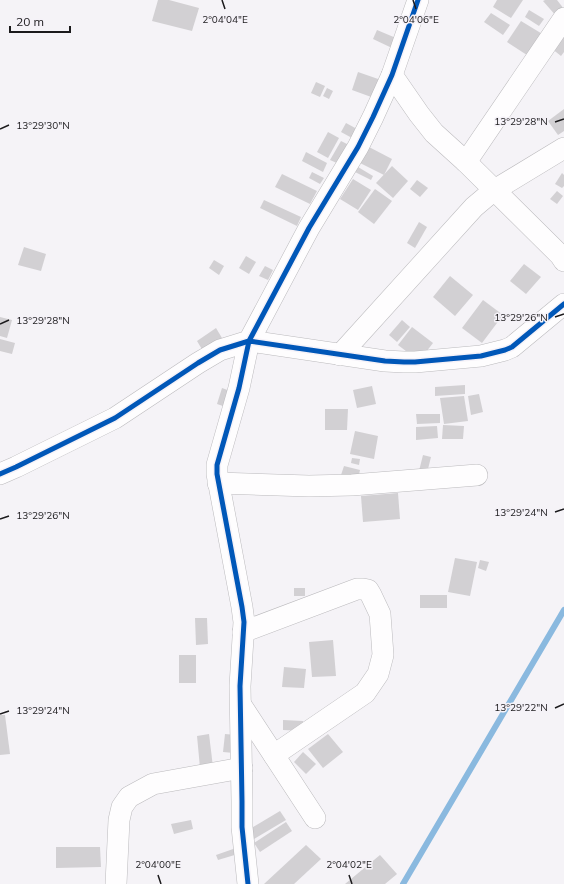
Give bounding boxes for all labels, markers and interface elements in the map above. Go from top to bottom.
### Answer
scale bar [10,8,70,34]
text: 2°04'04"E [202,13,248,26]
text: 2°04'06"E [393,13,439,26]
text: 20 m [16,14,44,29]
text: 13°29'28"N [494,115,548,128]
text: 13°29'30"N [16,119,70,132]
text: 13°29'26"N [494,311,548,324]
text: 13°29'28"N [16,314,70,327]
text: 13°29'24"N [494,506,548,519]
text: 13°29'26"N [16,509,70,522]
text: 13°29'22"N [494,701,548,714]
text: 13°29'24"N [16,704,70,717]
text: 2°04'00"E [135,858,181,871]
text: 2°04'02"E [326,858,372,871]

